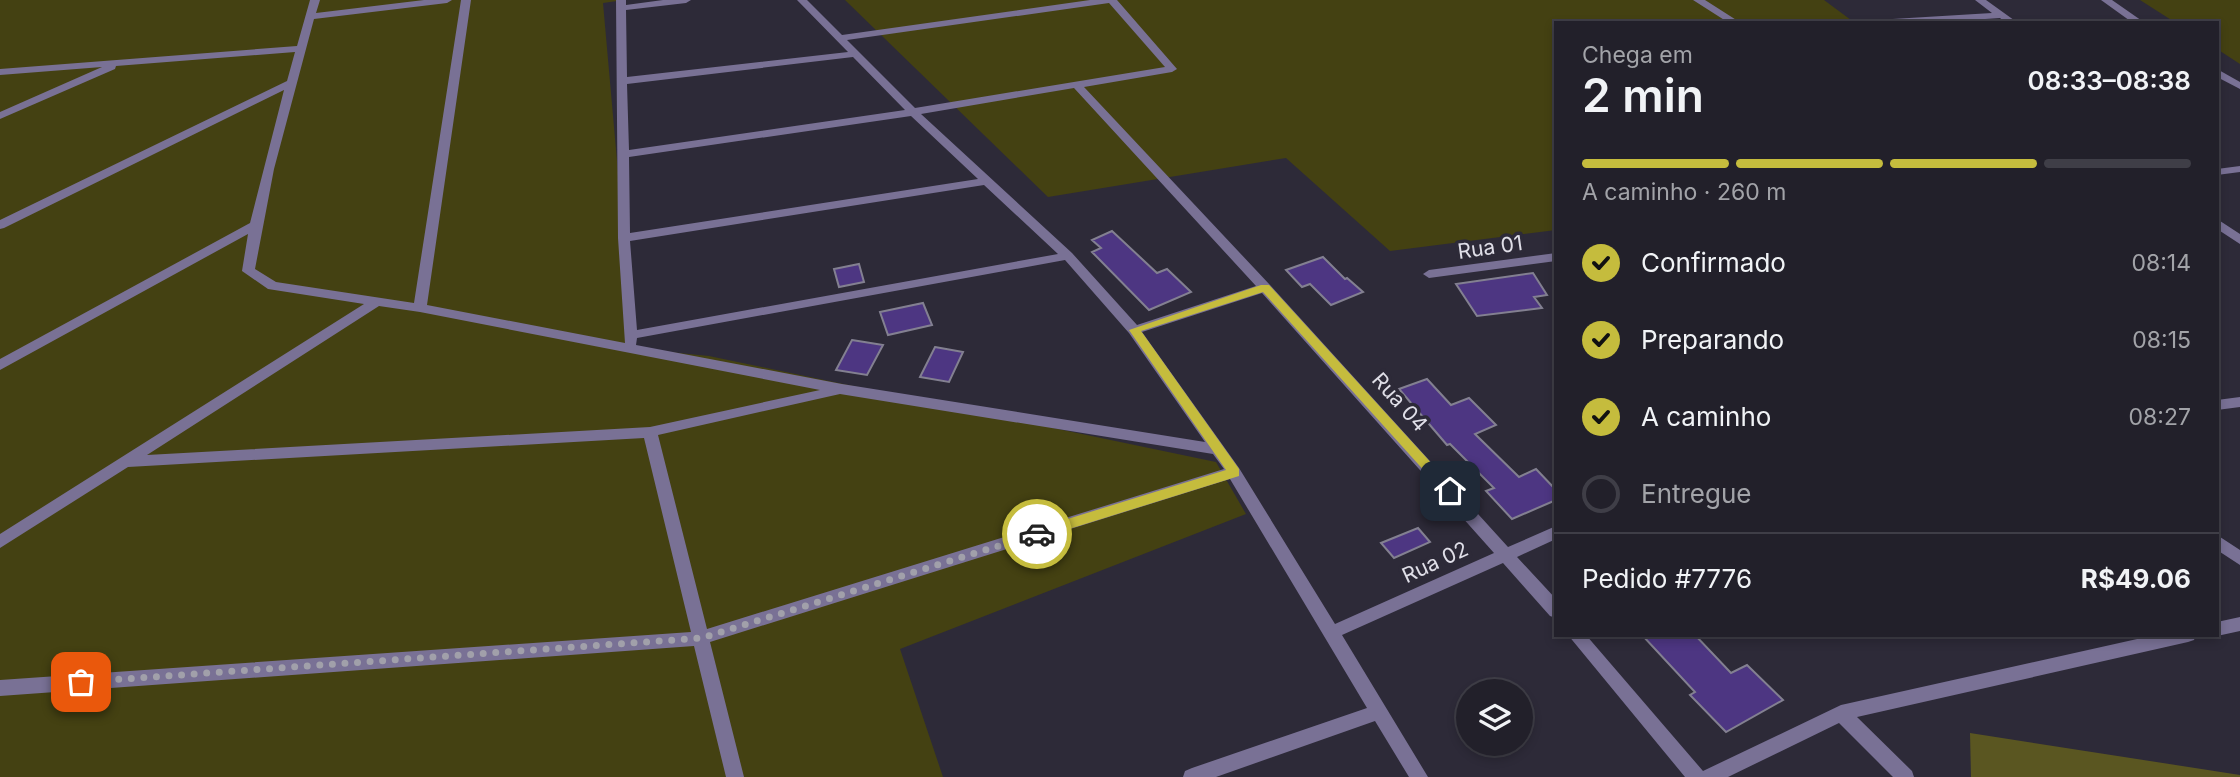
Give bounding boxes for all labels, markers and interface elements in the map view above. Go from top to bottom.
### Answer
text: Chega em [1582,41,1693,69]
text: 08:33–08:38 [2028,65,2191,96]
text: 2 min [1582,67,1704,123]
text: A caminho · 260 m [1582,178,1786,206]
street label: Rua 01 [1456,230,1524,264]
icon: check [1582,244,1620,282]
text: Confirmado [1641,247,1786,278]
text: 08:14 [2131,249,2191,277]
icon: check [1582,321,1620,359]
text: Preparando [1641,324,1784,355]
text: 08:15 [2132,326,2191,354]
street label: Rua 04 [1367,367,1433,437]
icon: check [1582,398,1620,436]
text: A caminho [1641,401,1771,432]
text: 08:27 [2129,403,2191,431]
pin [1420,461,1480,521]
icon: home [1431,472,1469,510]
text: Entregue [1641,478,1752,509]
courier [1002,499,1072,569]
icon: car [1018,515,1056,553]
street label: Rua 02 [1398,536,1472,588]
text: Pedido #7776 [1582,563,1752,594]
text: R$49.06 [2081,563,2191,594]
pin [51,652,111,712]
icon: bag [62,663,100,701]
map controls [1456,679,1533,756]
button: layers [1456,679,1533,756]

